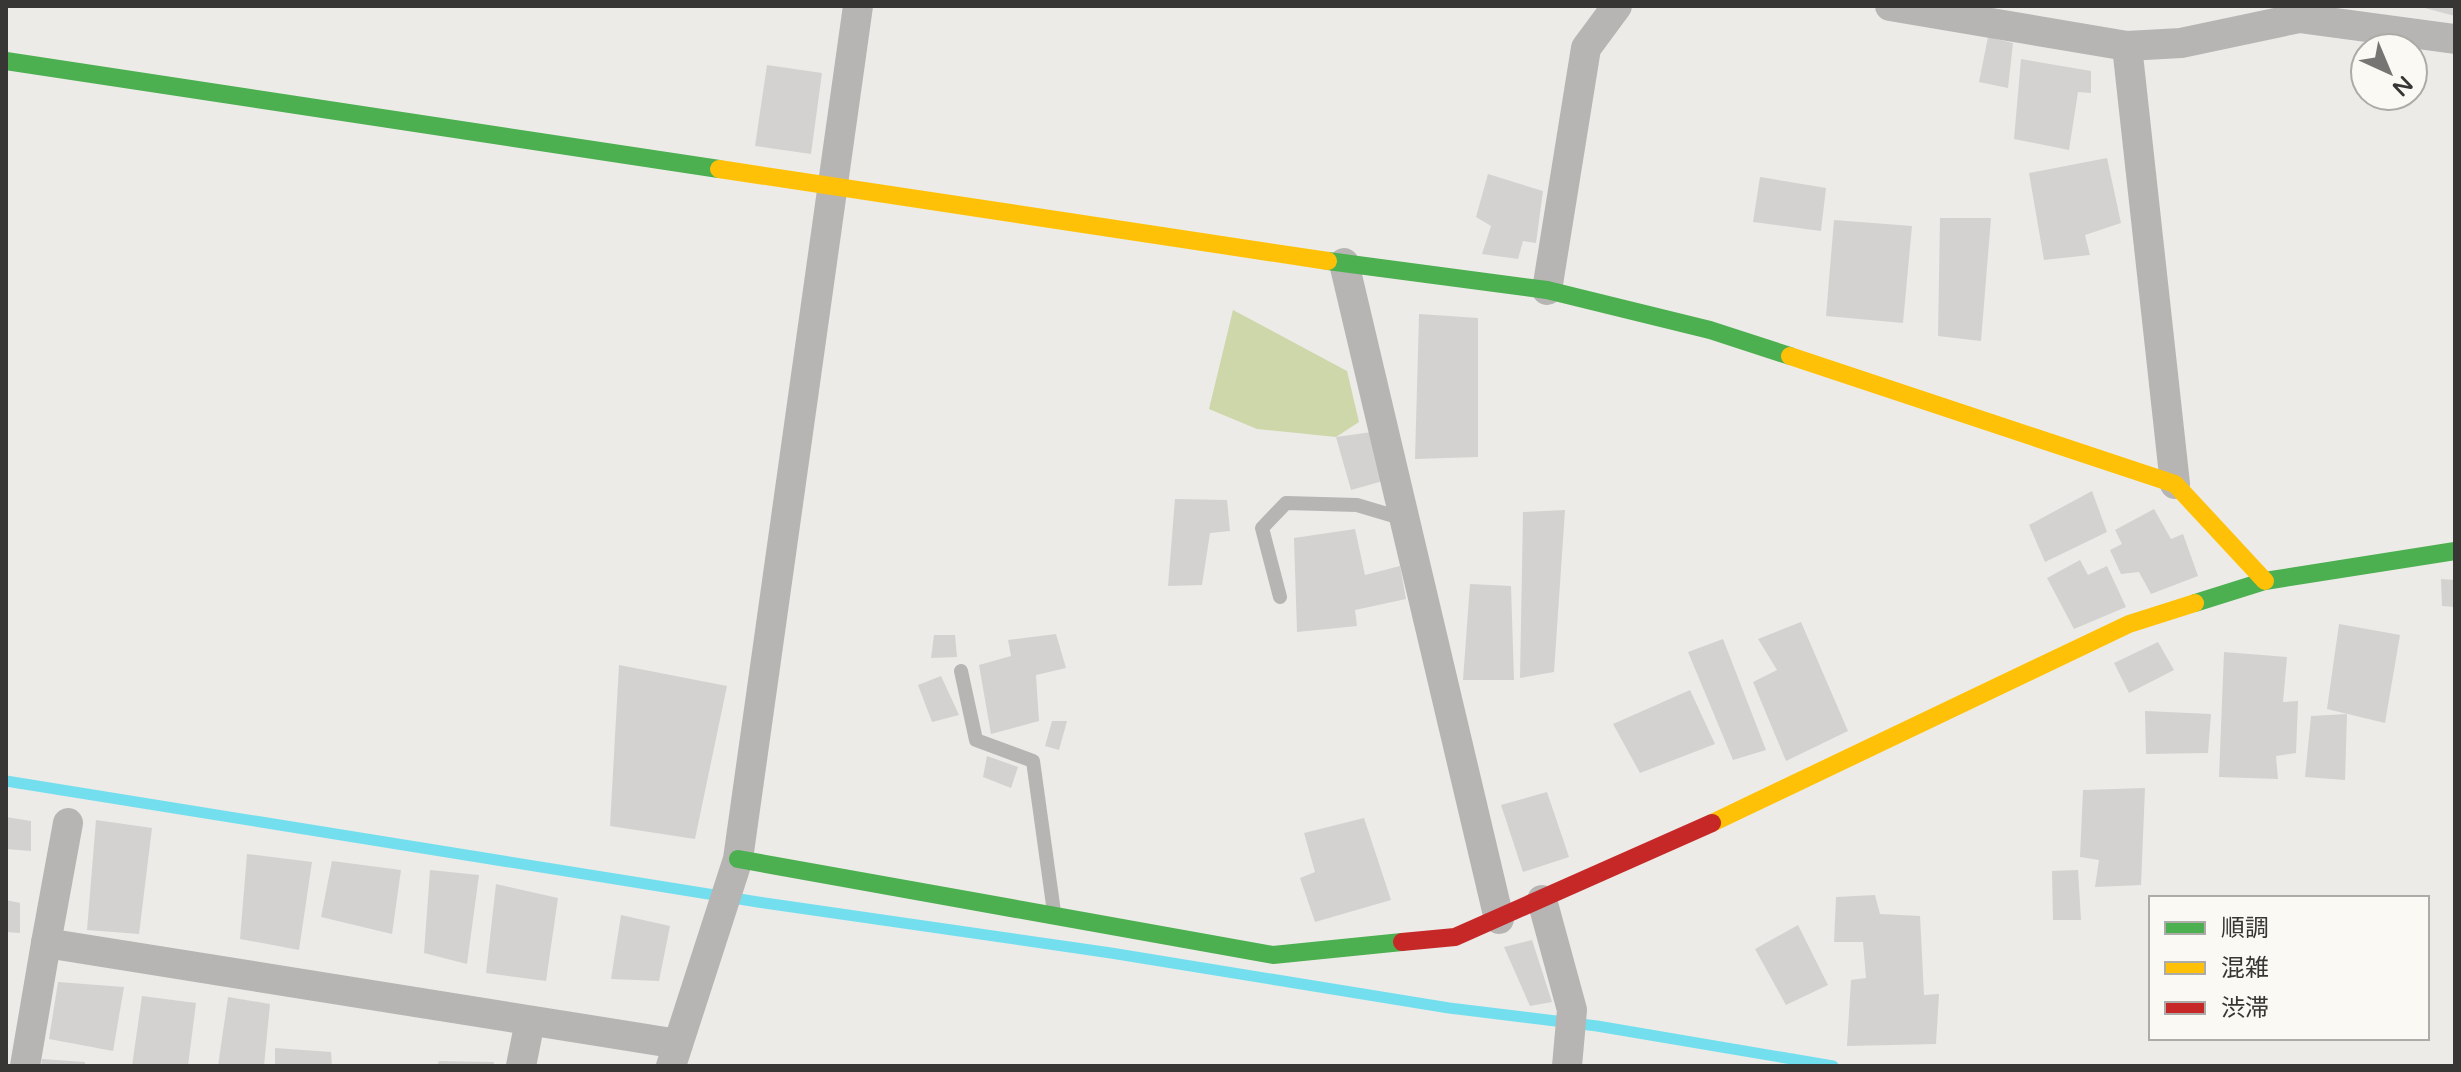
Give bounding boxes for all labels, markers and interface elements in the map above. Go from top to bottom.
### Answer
north arrow [2349,32,2429,112]
text: N [2387,70,2418,101]
legend [2149,896,2429,1040]
text: 順調 [2221,914,2269,943]
text: 混雑 [2221,954,2269,983]
text: 渋滞 [2221,994,2269,1023]

